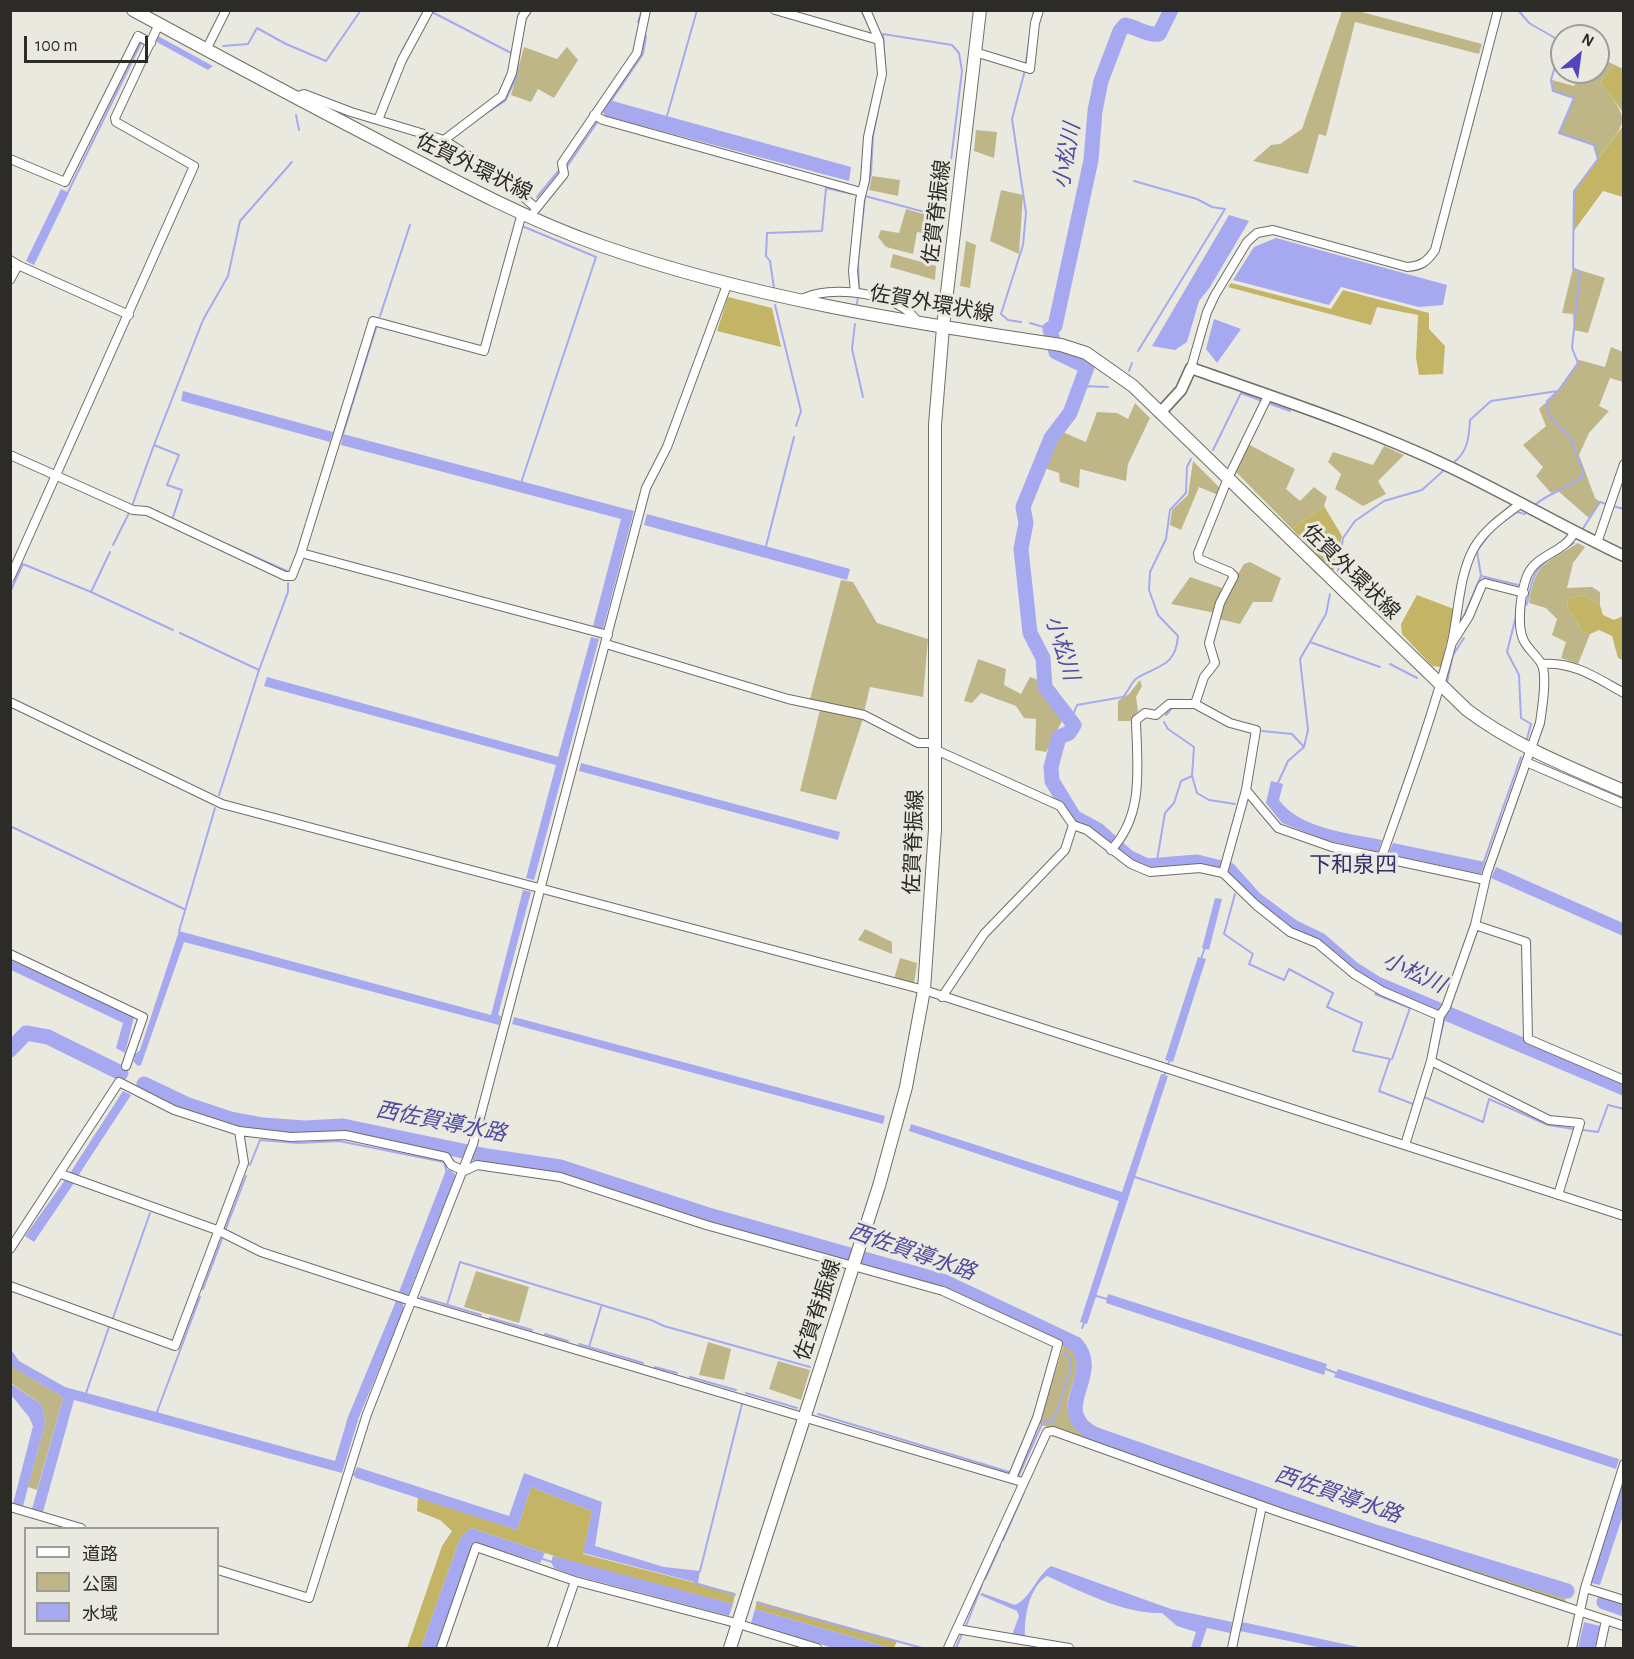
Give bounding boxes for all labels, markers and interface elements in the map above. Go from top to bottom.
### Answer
scale bar [27,24,152,62]
north arrow [1550,24,1610,84]
text: N [1579,30,1597,50]
text: 100 m [35,37,78,55]
water label: 小松川 [1048,121,1086,191]
street label: 佐賀外環状線 [412,128,536,206]
street label: 佐賀脊振線 [918,158,956,266]
street label: 佐賀外環状線 [868,281,996,327]
street label: 佐賀外環状線 [1297,519,1405,625]
water label: 小松川 [1040,613,1084,683]
street label: 佐賀脊振線 [900,789,928,895]
district label: 下和泉四 [1309,852,1397,878]
water label: 小松川 [1379,947,1449,999]
water label: 西佐賀導水路 [374,1096,508,1148]
water label: 西佐賀導水路 [845,1218,979,1286]
street label: 佐賀脊振線 [790,1256,846,1364]
water label: 西佐賀導水路 [1271,1461,1405,1529]
legend [24,1527,219,1635]
text: 道路 [82,1546,118,1564]
text: 公園 [82,1576,118,1594]
text: 水域 [82,1606,118,1624]

